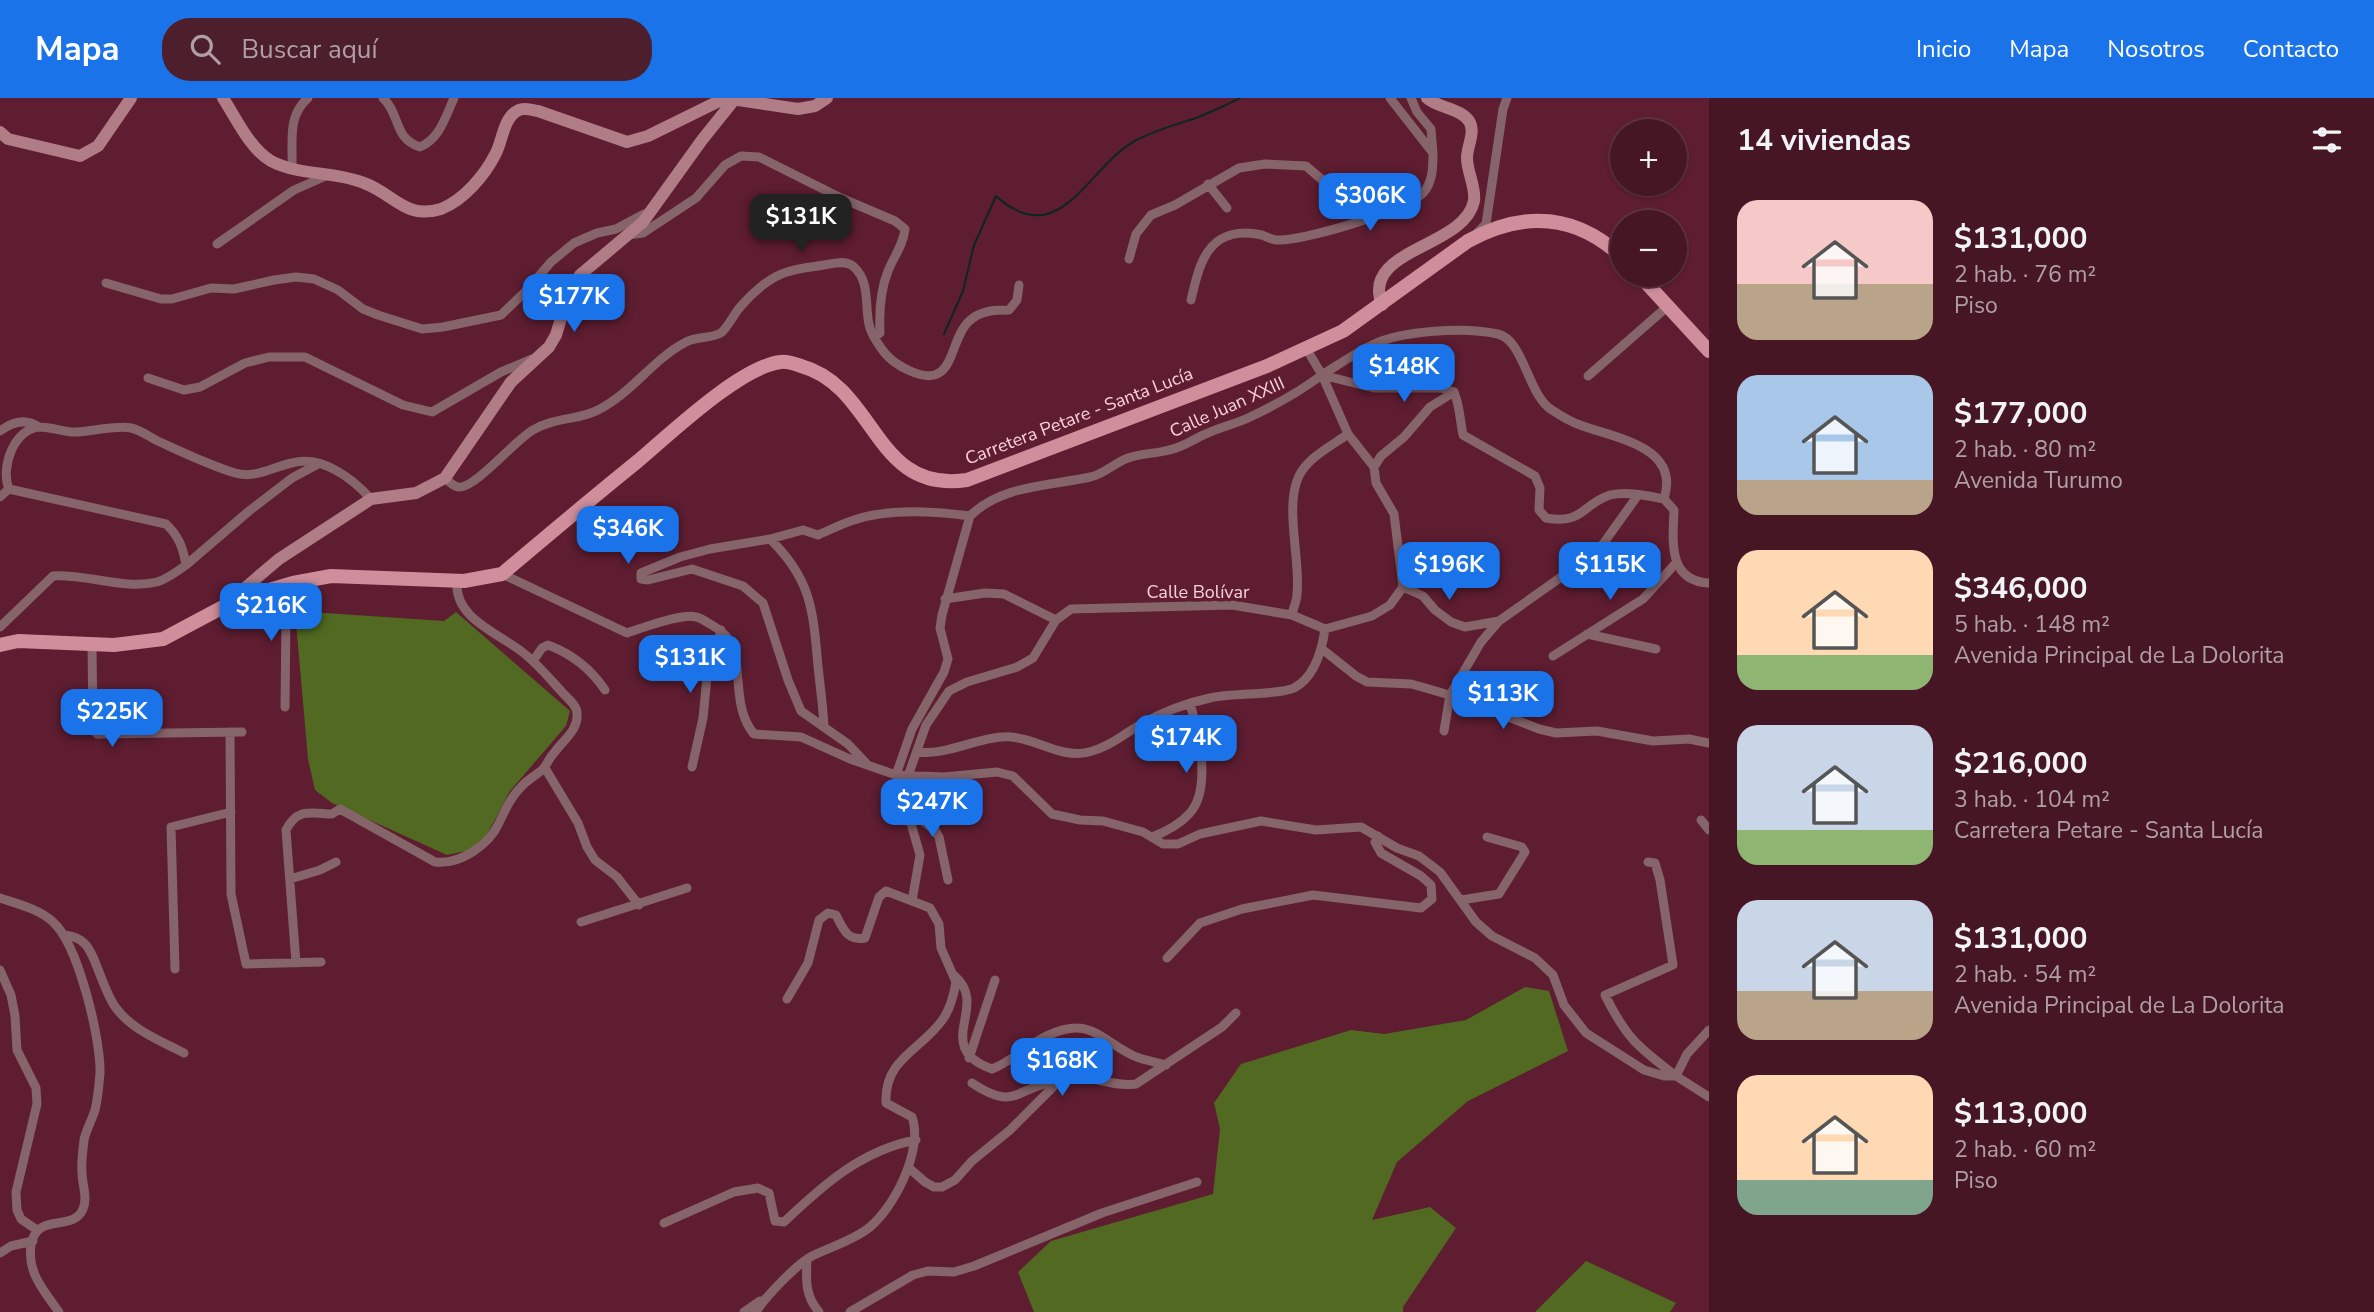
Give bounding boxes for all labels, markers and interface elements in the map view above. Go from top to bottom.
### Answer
search box [162,18,652,81]
text: Mapa [35,27,120,72]
icon: search [186,30,224,68]
text: Buscar aquí [242,32,377,67]
text: Inicio [1916,33,1971,65]
text: Mapa [2009,33,2069,65]
text: Nosotros [2107,33,2205,65]
text: Contacto [2243,33,2339,65]
map controls [1610,119,1687,287]
button: + [1610,119,1687,196]
text: 14 viviendas [1737,120,1911,161]
icon: filters [2308,121,2346,159]
pin: $306K [1321,174,1419,233]
text: $306K [1335,180,1405,211]
pin: $131K [752,194,850,254]
text: $131K [766,201,836,232]
button: − [1610,210,1687,287]
text: $131,000 [1954,218,2087,259]
icon: home [1793,228,1877,312]
text: 2 hab. · 76 m² [1954,259,2096,290]
pin: $177K [525,274,623,334]
text: $177K [539,281,609,312]
text: Piso [1954,290,1998,321]
pin: $148K [1355,344,1453,404]
text: $148K [1369,351,1439,382]
street label: Carretera Petare - Santa Lucía [962,361,1196,471]
street label: Calle Juan XXIII [1166,371,1288,443]
text: $177,000 [1954,393,2087,434]
icon: home [1793,403,1877,487]
text: 2 hab. · 80 m² [1954,434,2096,465]
text: Avenida Turumo [1954,465,2123,496]
pin: $346K [579,506,677,566]
text: $346K [593,513,663,544]
pin: $196K [1400,542,1498,602]
pin: $115K [1561,542,1659,602]
text: $196K [1414,549,1484,580]
text: $115K [1575,549,1645,580]
text: $346,000 [1954,568,2087,609]
icon: home [1793,578,1877,662]
street label: Calle Bolívar [1147,580,1250,604]
pin: $216K [222,584,320,643]
text: $216K [236,590,306,621]
text: 5 hab. · 148 m² [1954,609,2110,640]
pin: $131K [641,636,739,695]
text: Avenida Principal de La Dolorita [1954,640,2285,671]
text: $131K [655,642,725,673]
pin: $113K [1454,672,1552,731]
text: $113K [1468,678,1538,709]
pin: $225K [63,690,161,749]
text: $225K [77,696,147,727]
pin: $174K [1137,716,1235,775]
text: $174K [1151,722,1221,753]
text: $216,000 [1954,743,2087,784]
icon: home [1793,753,1877,837]
pin: $247K [883,780,981,839]
text: 3 hab. · 104 m² [1954,784,2110,815]
text: $247K [897,786,967,817]
text: Carretera Petare - Santa Lucía [1954,815,2264,846]
text: $131,000 [1954,918,2087,959]
icon: home [1793,928,1877,1012]
text: 2 hab. · 54 m² [1954,959,2096,990]
text: Avenida Principal de La Dolorita [1954,990,2285,1021]
pin: $168K [1013,1038,1111,1098]
text: $168K [1027,1045,1097,1076]
text: $113,000 [1954,1093,2087,1134]
icon: home [1793,1103,1877,1187]
text: 2 hab. · 60 m² [1954,1134,2096,1165]
text: Piso [1954,1165,1998,1196]

